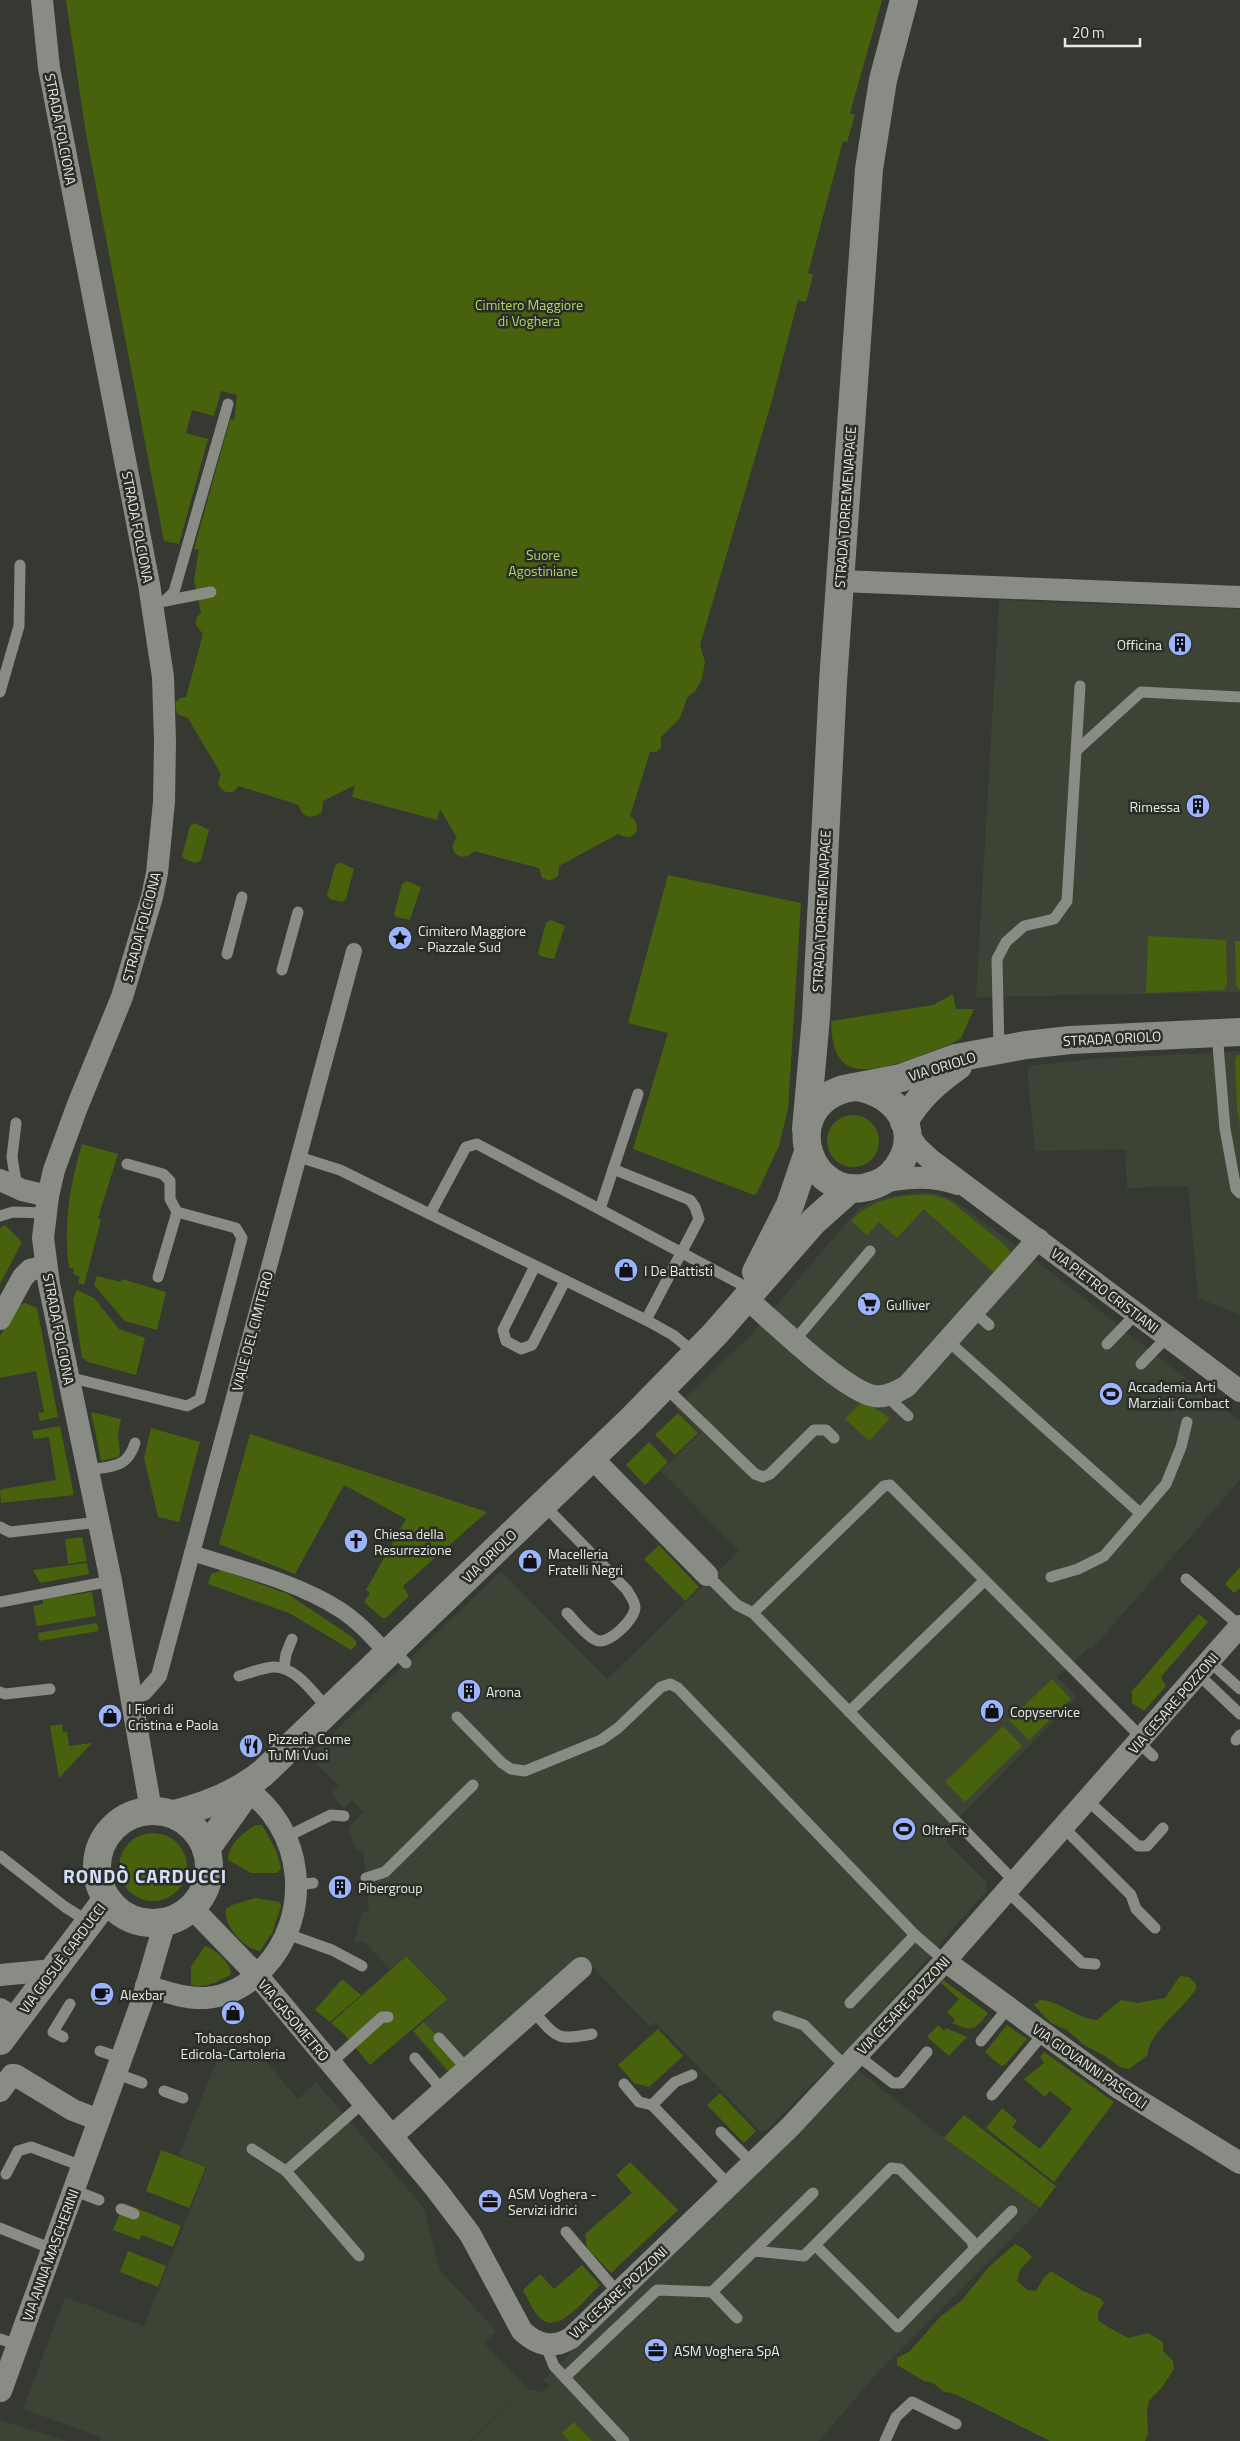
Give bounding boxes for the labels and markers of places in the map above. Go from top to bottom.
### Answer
building icon: Officina [1167,631,1193,657]
place label: Officina [1117,634,1162,655]
building icon: Rimessa [1185,793,1211,819]
place label: Rimessa [1130,796,1180,817]
place label: Cimitero Maggiore - Piazzale Sud [418,920,526,957]
place icon: Cimitero Maggiore - Piazzale Sud [387,925,413,951]
shop icon: I De Battisti [613,1257,639,1283]
place label: I De Battisti [644,1260,713,1281]
supermarket icon: Gulliver [856,1291,882,1317]
place label: Gulliver [886,1294,930,1315]
place label: Accademia Arti Marziali Combact [1128,1376,1230,1413]
sports icon: Accademia Arti Marziali Combact [1098,1381,1124,1407]
place label: Chiesa della Resurrezione [374,1523,452,1560]
church icon: Chiesa della Resurrezione [343,1528,369,1554]
place label: Macelleria Fratelli Negri [548,1543,623,1580]
shop icon: Macelleria Fratelli Negri [517,1548,543,1574]
building icon: Arona [456,1678,482,1704]
place label: Arona [486,1681,521,1702]
place label: I Fiori di Cristina e Paola [128,1698,219,1735]
shop icon: Copyservice [979,1698,1005,1724]
place label: Copyservice [1010,1701,1080,1722]
shop icon: I Fiori di Cristina e Paola [97,1703,123,1729]
place label: Pizzeria Come Tu Mi Vuoi [268,1728,351,1765]
restaurant icon: Pizzeria Come Tu Mi Vuoi [238,1733,264,1759]
sports icon: OltreFit [891,1816,917,1842]
place label: OltreFit [922,1819,967,1840]
building icon: Pibergroup [327,1874,353,1900]
place label: Pibergroup [358,1877,423,1898]
cafe icon: Alexbar [89,1981,115,2007]
place label: Alexbar [120,1984,164,2005]
shop icon: Tobaccoshop Edicola-Cartoleria [220,2000,246,2026]
place label: Tobaccoshop Edicola-Cartoleria [181,2027,285,2064]
place label: ASM Voghera - Servizi idrici [508,2183,597,2220]
office icon: ASM Voghera - Servizi idrici [477,2188,503,2214]
office icon: ASM Voghera SpA [643,2337,669,2363]
place label: ASM Voghera SpA [674,2340,780,2361]

